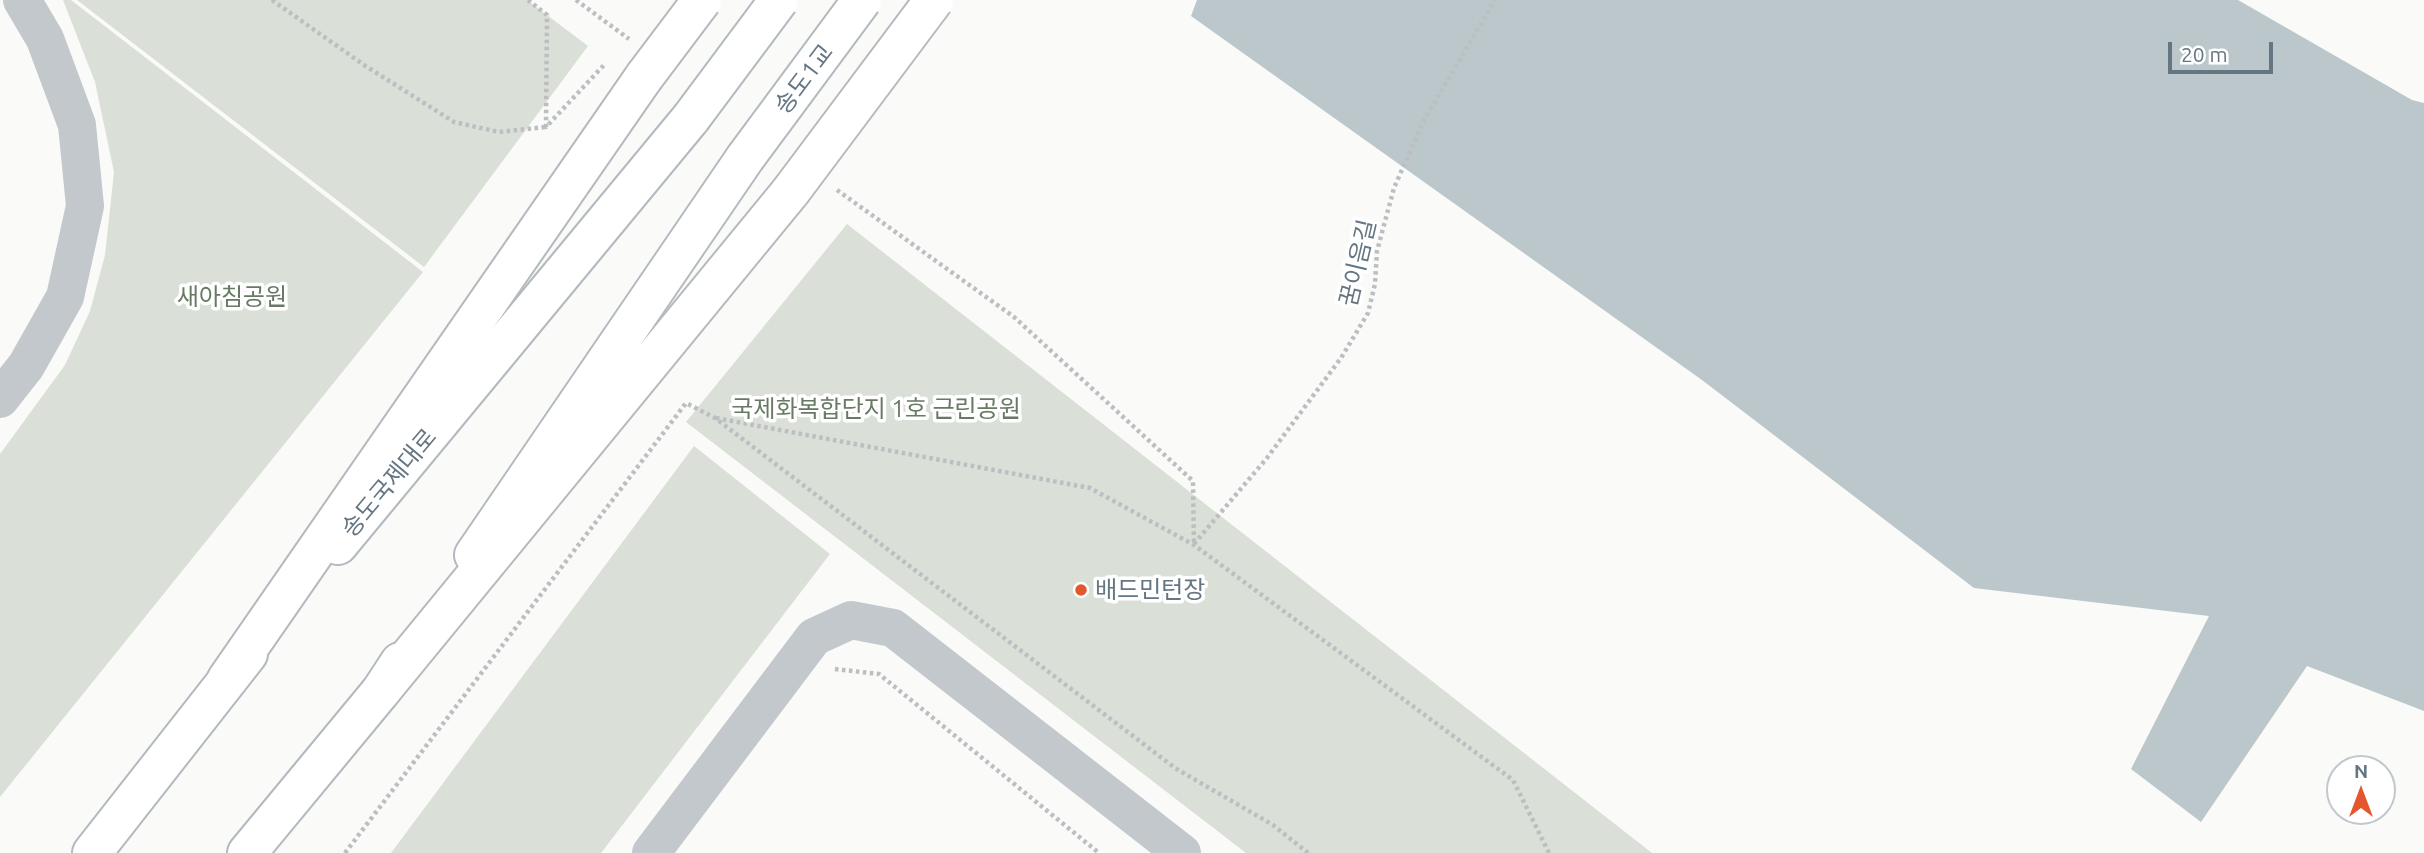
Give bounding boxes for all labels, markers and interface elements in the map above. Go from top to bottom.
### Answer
scale bar [2172,28,2277,72]
street label: 송도1교 [768,38,840,120]
text: 20 m [2181,42,2228,66]
street label: 꿈이음길 [1334,217,1382,309]
park label: 새아침공원 [177,283,287,311]
park label: 국제화복합단지 1호 근린공원 [731,395,1021,423]
street label: 송도국제대로 [335,423,443,543]
place label: 배드민턴장 [1095,576,1205,604]
marker: 배드민턴장 [1073,582,1089,598]
north arrow [2326,755,2396,825]
text: N [2354,760,2368,782]

